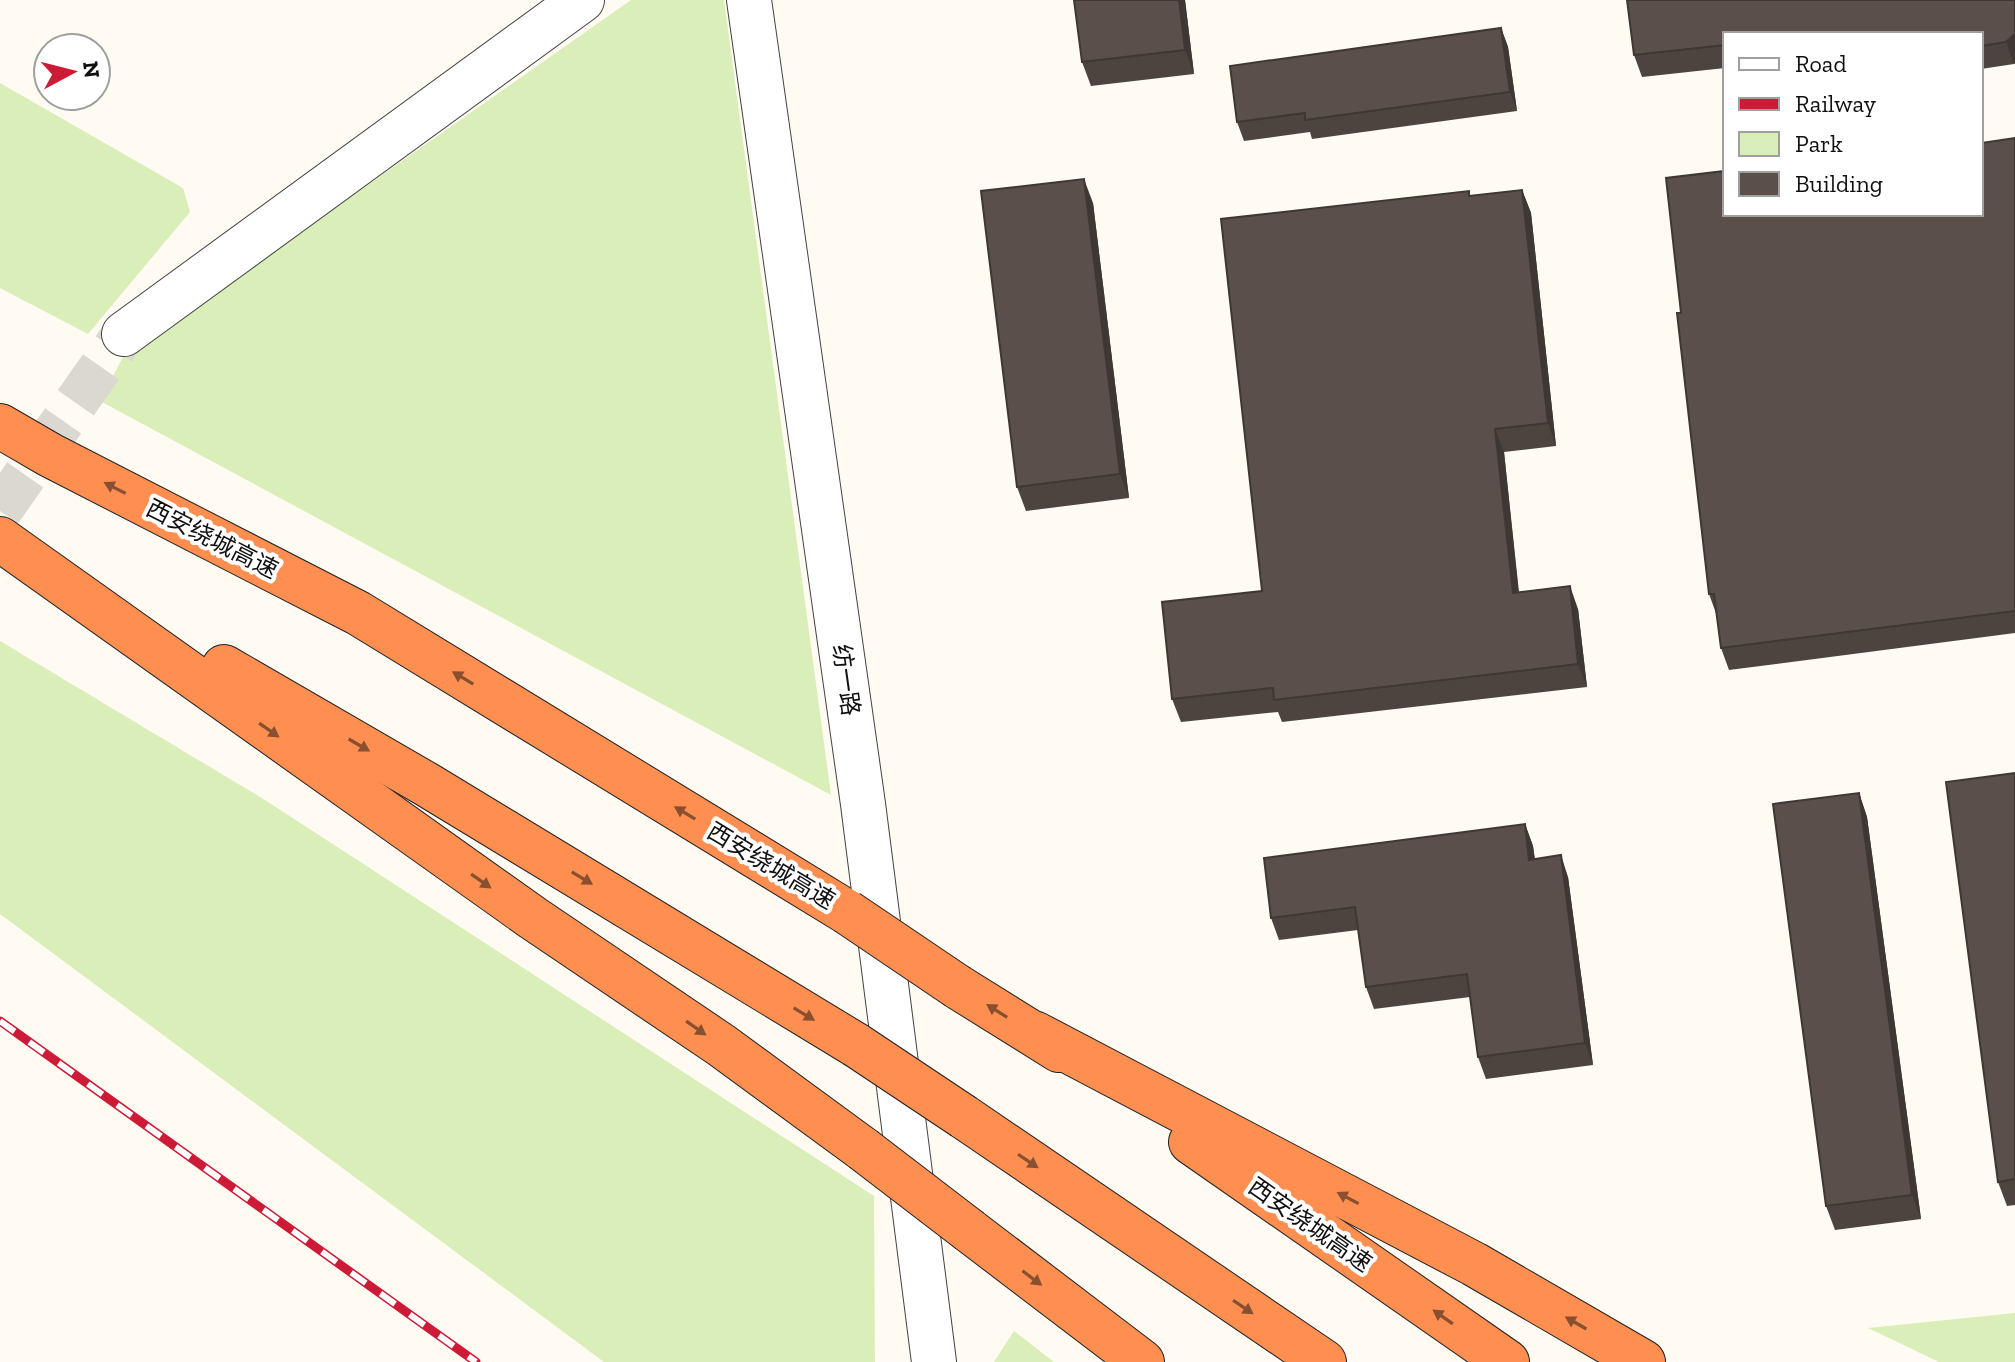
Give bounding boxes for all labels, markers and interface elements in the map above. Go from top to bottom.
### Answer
north arrow [32,32,112,112]
legend [1723,32,1983,216]
text: Road [1795,49,1847,78]
text: N [77,60,106,80]
text: Railway [1795,89,1877,118]
text: Park [1795,129,1843,158]
text: Building [1795,169,1883,198]
one-way arrow [103,482,126,495]
street label: 西安绕城高速 [141,493,283,584]
street label: 纺一路 [827,642,866,718]
one-way arrow [452,671,474,685]
one-way arrow [258,722,280,738]
one-way arrow [348,738,370,752]
one-way arrow [674,806,696,820]
street label: 西安绕城高速 [702,816,840,915]
one-way arrow [571,871,593,885]
one-way arrow [470,873,492,889]
one-way arrow [986,1004,1008,1018]
one-way arrow [793,1006,815,1020]
one-way arrow [685,1019,706,1035]
one-way arrow [1017,1153,1039,1168]
street label: 西安绕城高速 [1243,1171,1378,1278]
one-way arrow [1336,1192,1359,1205]
one-way arrow [1022,1270,1042,1286]
one-way arrow [1233,1299,1254,1314]
one-way arrow [1433,1310,1454,1325]
one-way arrow [1564,1316,1587,1330]

